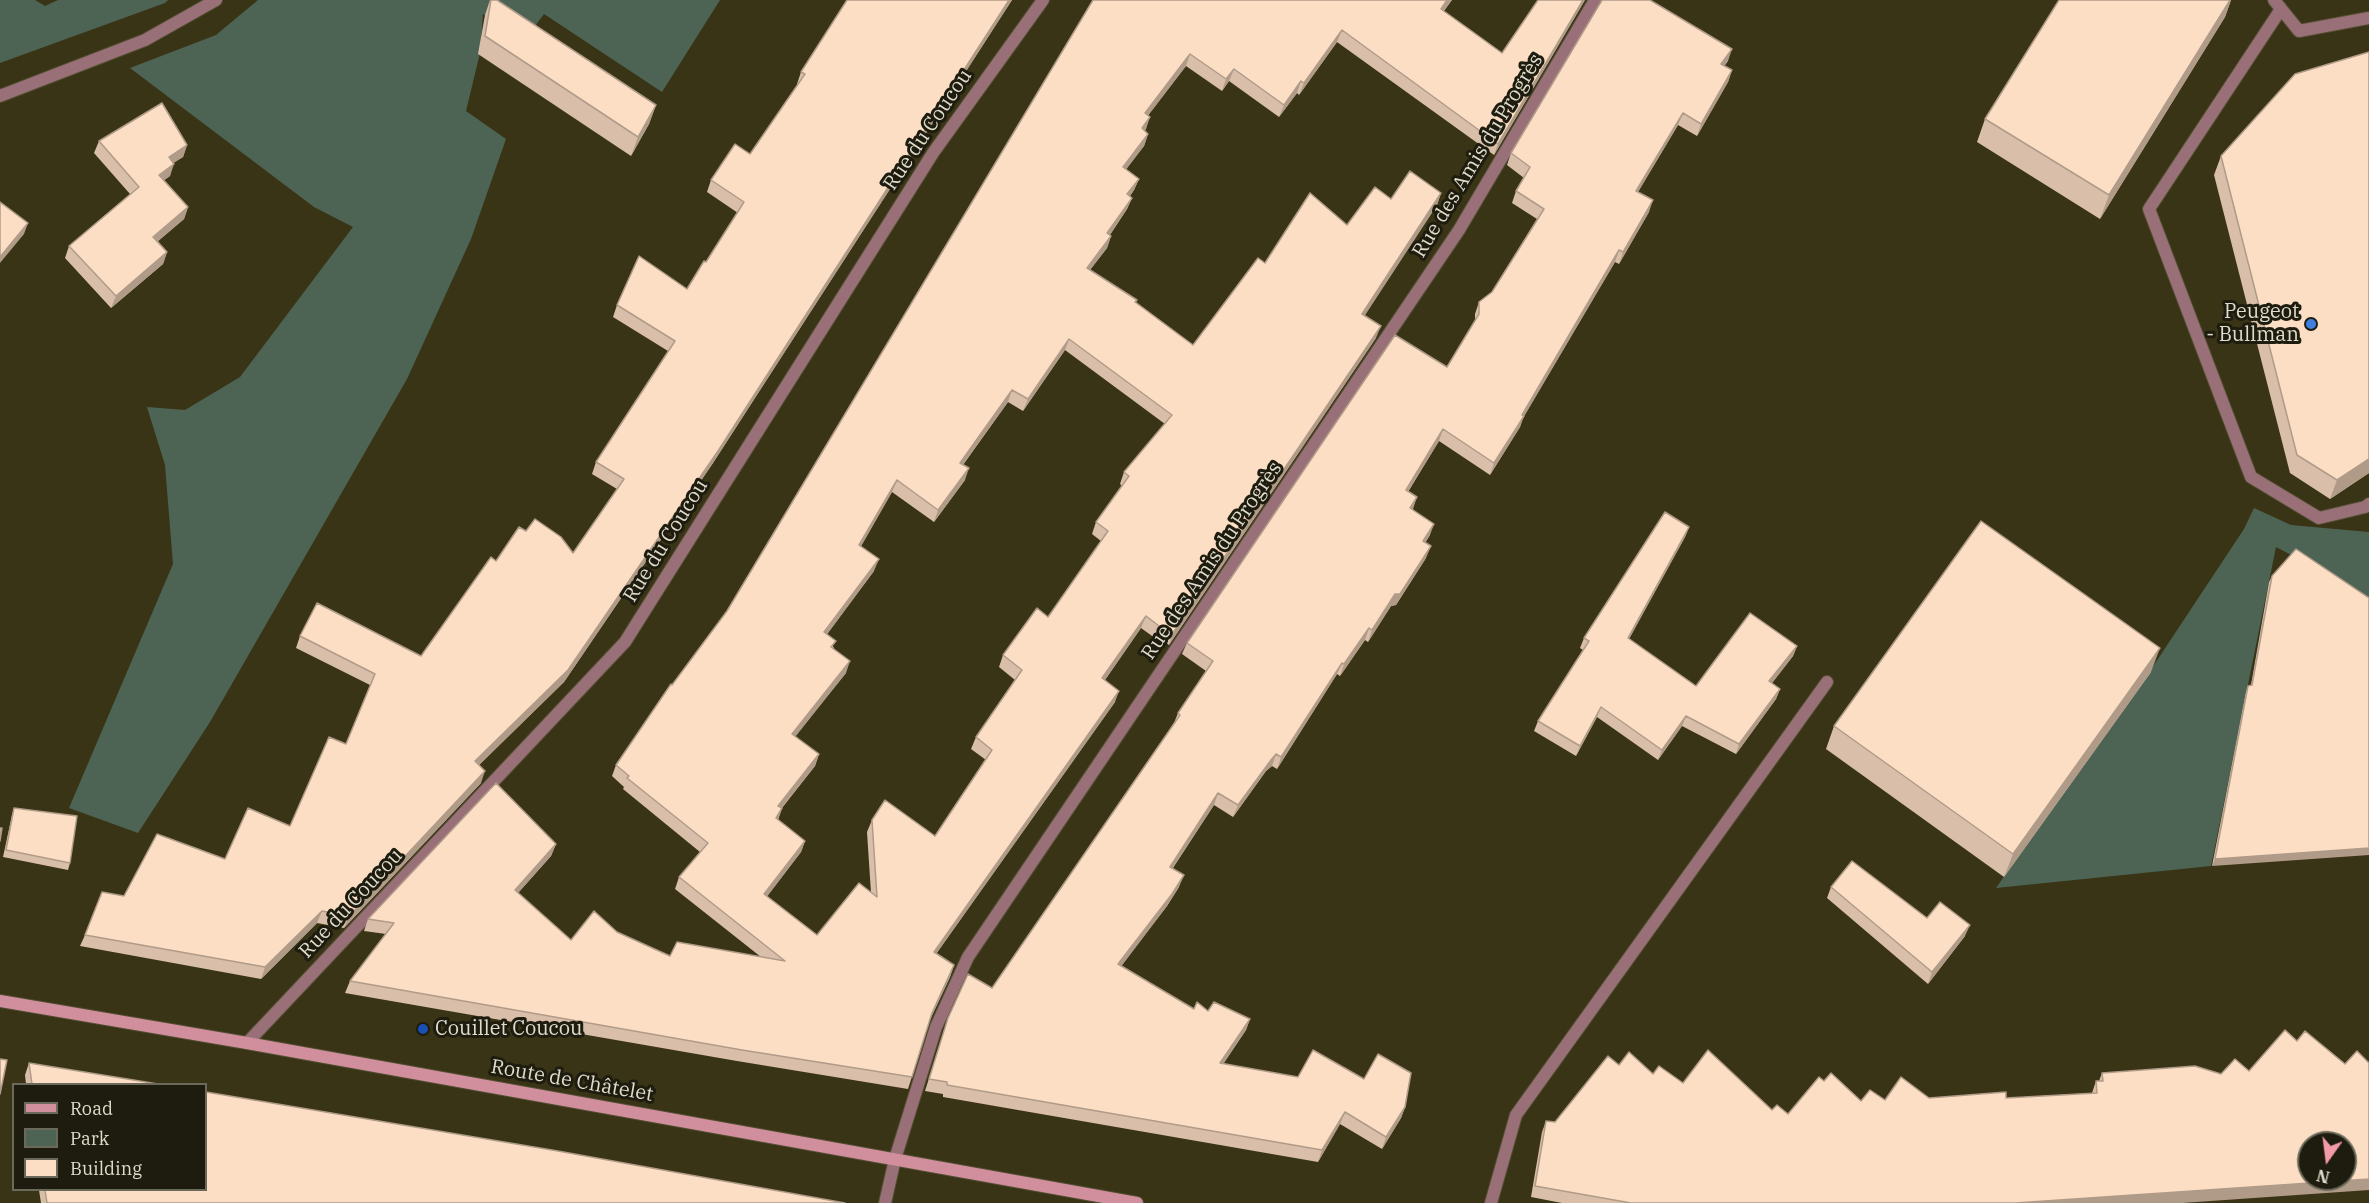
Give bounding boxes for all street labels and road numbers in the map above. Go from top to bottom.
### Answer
street label: Rue des Amis du Progrès [1408,50,1548,262]
street label: Rue du Coucou [879,65,977,195]
street label: Rue des Amis du Progrès [1137,457,1287,665]
street label: Rue du Coucou [619,475,713,607]
street label: Rue du Coucou [294,844,408,964]
street label: Route de Châtelet [489,1055,655,1107]

